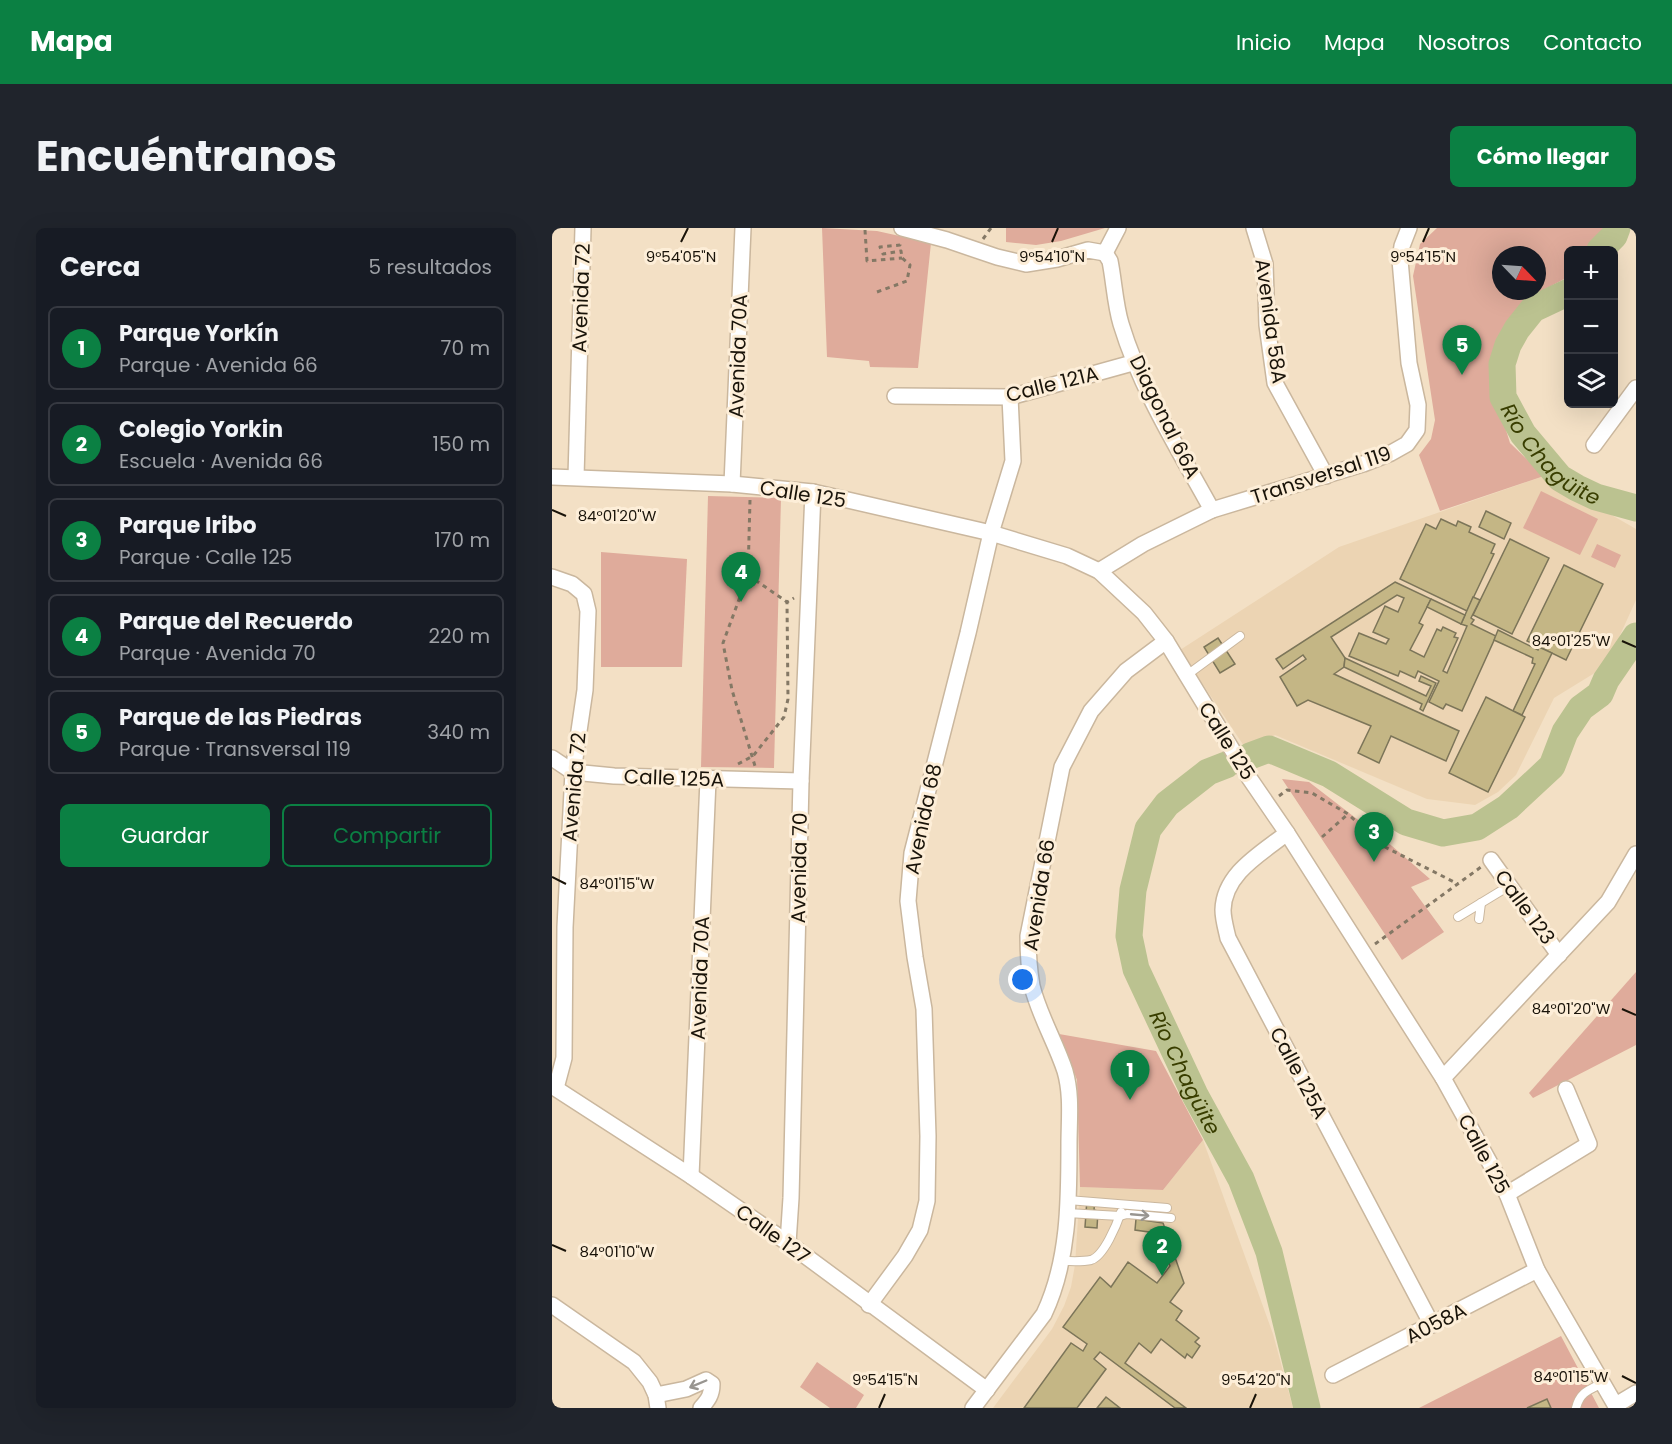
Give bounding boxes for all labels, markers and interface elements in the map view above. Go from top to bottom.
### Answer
text: Mapa [30,22,113,61]
text: Inicio [1236,28,1291,57]
text: Mapa [1324,28,1385,57]
text: Nosotros [1418,28,1510,57]
text: Contacto [1543,28,1642,57]
button: Cómo llegar [1450,126,1636,187]
text: Encuéntranos [36,127,337,186]
street label: Avenida 72 [565,243,597,353]
text: 9°54'05"N [646,246,716,267]
text: 9°54'10"N [1019,246,1085,267]
text: 9°54'15"N [1390,246,1456,267]
north arrow [1492,246,1546,300]
map controls [1564,246,1618,408]
button: + [1564,246,1618,300]
text: Cerca [60,249,140,285]
text: 5 resultados [369,253,492,281]
street label: Avenida 58A [1248,257,1294,385]
street label: Avenida 70A [722,293,754,419]
button: − [1564,300,1618,354]
text: Parque Yorkín [119,318,279,349]
pin: 5 [1442,326,1482,375]
text: 1 [78,334,85,362]
text: 70 m [441,334,490,362]
street label: Diagonal 66A [1123,350,1207,484]
text: Parque · Avenida 66 [119,351,318,379]
button: layers [1564,354,1618,408]
street label: Calle 121A [1003,359,1101,409]
water label: Río Chagüite [1494,398,1605,512]
text: Colegio Yorkin [119,414,283,445]
text: 2 [76,430,87,458]
text: 150 m [433,430,490,458]
street label: Transversal 119 [1247,439,1395,511]
text: Escuela · Avenida 66 [119,447,323,475]
street label: Calle 125 [758,473,848,515]
text: 84°01'20"W [578,505,657,526]
text: Parque Iribo [119,510,256,541]
text: 3 [75,526,88,554]
text: 170 m [434,526,490,554]
text: Parque · Calle 125 [119,543,292,571]
pin: 4 [722,552,760,602]
text: Parque del Recuerdo [119,606,353,637]
text: 4 [75,622,88,650]
text: 220 m [429,622,490,650]
text: 84°01'25"W [1532,630,1611,651]
text: Parque · Avenida 70 [119,639,316,667]
street label: Calle 125 [1192,697,1262,785]
text: Parque de las Piedras [119,702,362,733]
text: 5 [75,718,88,746]
text: 340 m [427,718,490,746]
street label: Avenida 72 [555,731,593,843]
text: Parque · Transversal 119 [119,735,351,763]
street label: Avenida 68 [898,761,948,877]
street label: Calle 125A [623,762,725,794]
button: Guardar [60,804,270,867]
button: Compartir [282,804,492,867]
street label: Avenida 70 [784,812,814,924]
pin: 3 [1354,812,1394,862]
street label: Avenida 66 [1016,837,1062,953]
street label: Calle 123 [1488,864,1562,950]
text: 84°01'15"W [580,873,655,894]
street label: Avenida 70A [684,915,716,1041]
your location [1008,965,1037,994]
text: 84°01'20"W [1532,998,1611,1019]
water label: Río Chagüite [1143,1005,1228,1140]
street label: Calle 125A [1263,1022,1335,1124]
pin: 1 [1110,1050,1150,1100]
street label: Calle 125 [1451,1109,1517,1199]
street label: Calle 127 [730,1198,816,1270]
one-way arrow [1129,1210,1149,1221]
pin: 2 [1142,1226,1182,1276]
text: 84°01'10"W [580,1241,655,1262]
street label: A058A [1401,1296,1471,1350]
text: 84°01'15"W [1534,1366,1609,1387]
text: 9°54'15"N [852,1369,918,1390]
text: 9°54'20"N [1221,1369,1291,1390]
one-way arrow [689,1379,707,1390]

